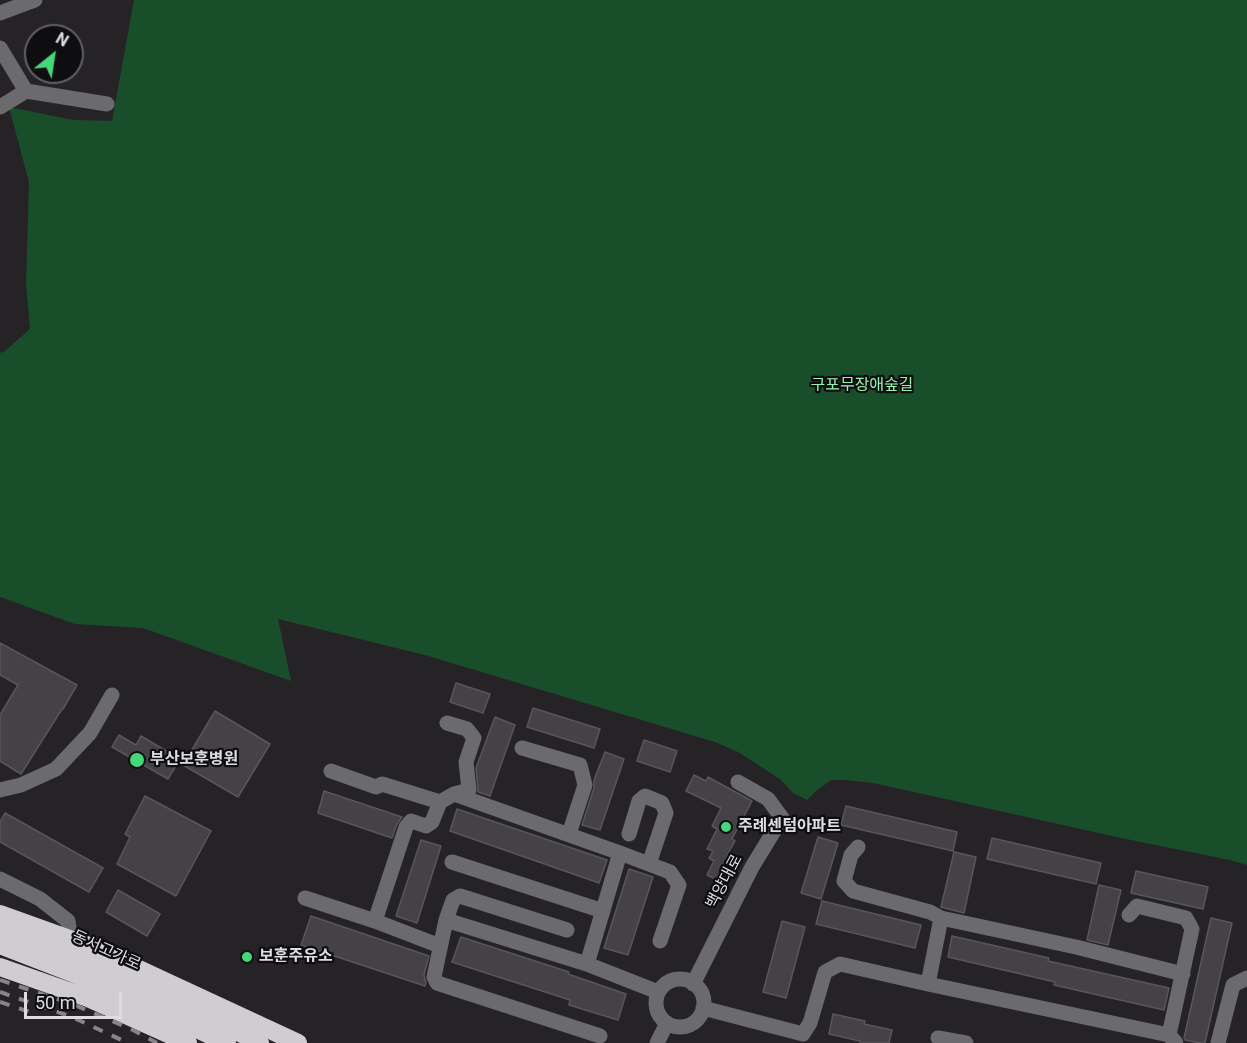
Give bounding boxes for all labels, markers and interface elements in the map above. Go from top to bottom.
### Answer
north arrow [24,24,84,84]
text: N [53,29,72,51]
park label: 구포무장애숲길 [810,376,914,396]
place label: 부산보훈병원 [150,750,238,770]
marker: 부산보훈병원 [128,751,146,769]
place label: 주례센텀아파트 [738,817,841,837]
marker: 주례센텀아파트 [719,820,733,834]
street label: 백양대로 [703,851,747,913]
street label: 동서고가로 [68,927,144,975]
place label: 보훈주유소 [259,947,333,967]
marker: 보훈주유소 [240,950,254,964]
scale bar [27,980,124,1018]
text: 50 m [35,992,75,1013]

